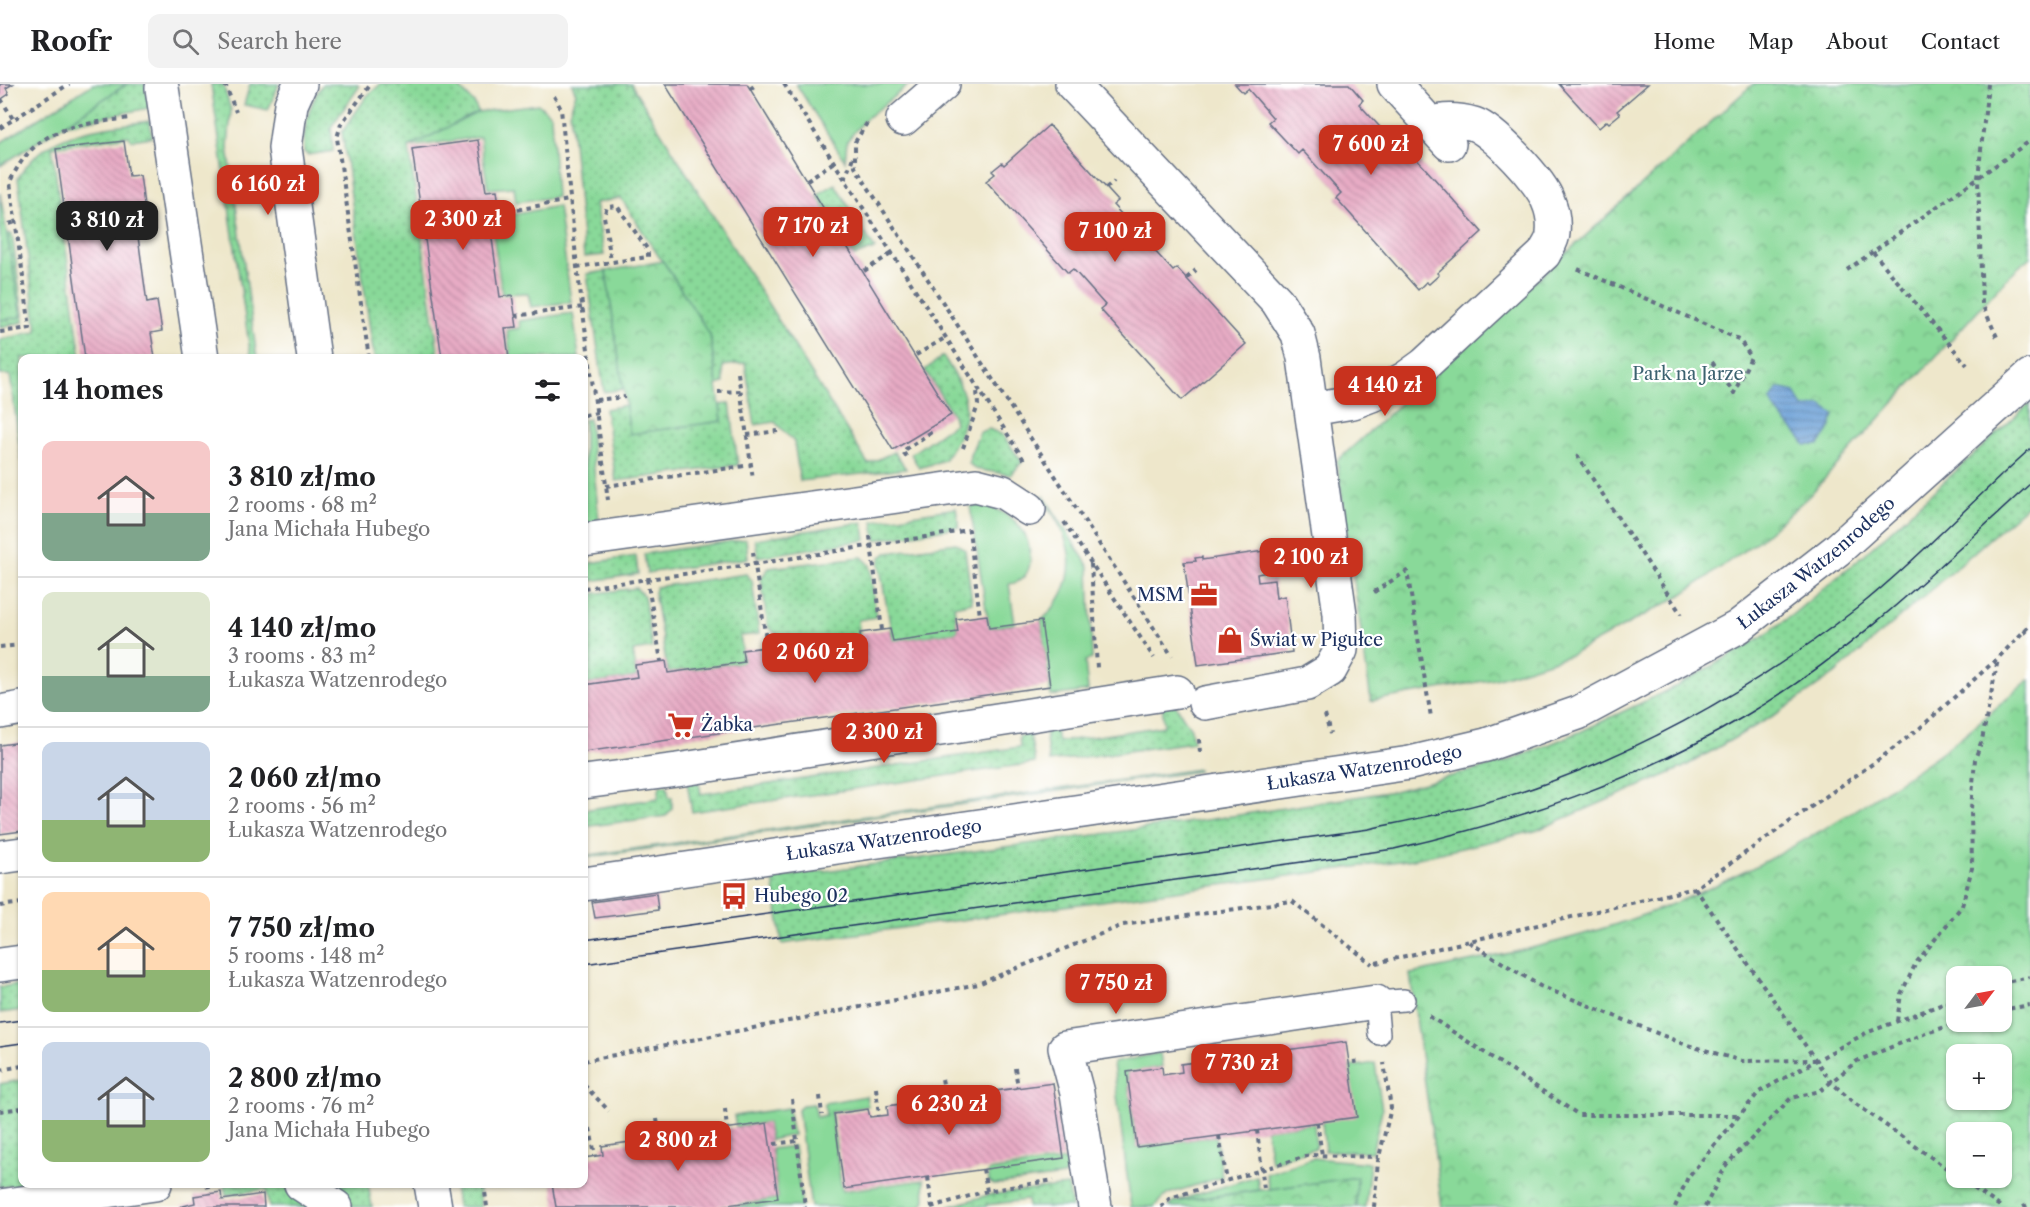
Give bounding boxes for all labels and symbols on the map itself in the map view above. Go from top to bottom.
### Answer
pin: 7 600 zł [1309,125,1433,176]
pin: 6 160 zł [206,165,330,216]
pin: 2 300 zł [401,200,525,251]
pin: 3 810 zł [45,201,169,252]
pin: 7 170 zł [751,207,875,258]
pin: 7 100 zł [1053,212,1177,263]
park label: Park na Jarze [1632,363,1744,385]
pin: 4 140 zł [1323,366,1447,417]
street label: Łukasza Watzenrodego [1733,492,1900,634]
pin: 2 100 zł [1249,538,1373,589]
office icon: MSM [1189,580,1219,610]
place label: MSM [1137,584,1184,606]
shop icon: Świat w Pigułce [1215,625,1245,655]
place label: Świat w Pigułce [1250,628,1383,651]
pin: 2 060 zł [753,633,877,684]
supermarket icon: Żabka [666,710,696,740]
place label: Żabka [701,713,754,736]
pin: 2 300 zł [822,713,946,764]
street label: Łukasza Watzenrodego [1265,740,1464,795]
street label: Łukasza Watzenrodego [784,815,983,865]
bus stop icon: Hubego 02 [719,881,749,911]
place label: Hubego 02 [754,885,848,907]
pin: 7 750 zł [1054,964,1178,1015]
north arrow [1946,966,2012,1032]
pin: 7 730 zł [1180,1044,1304,1095]
pin: 6 230 zł [887,1085,1011,1136]
pin: 2 800 zł [616,1121,740,1172]

